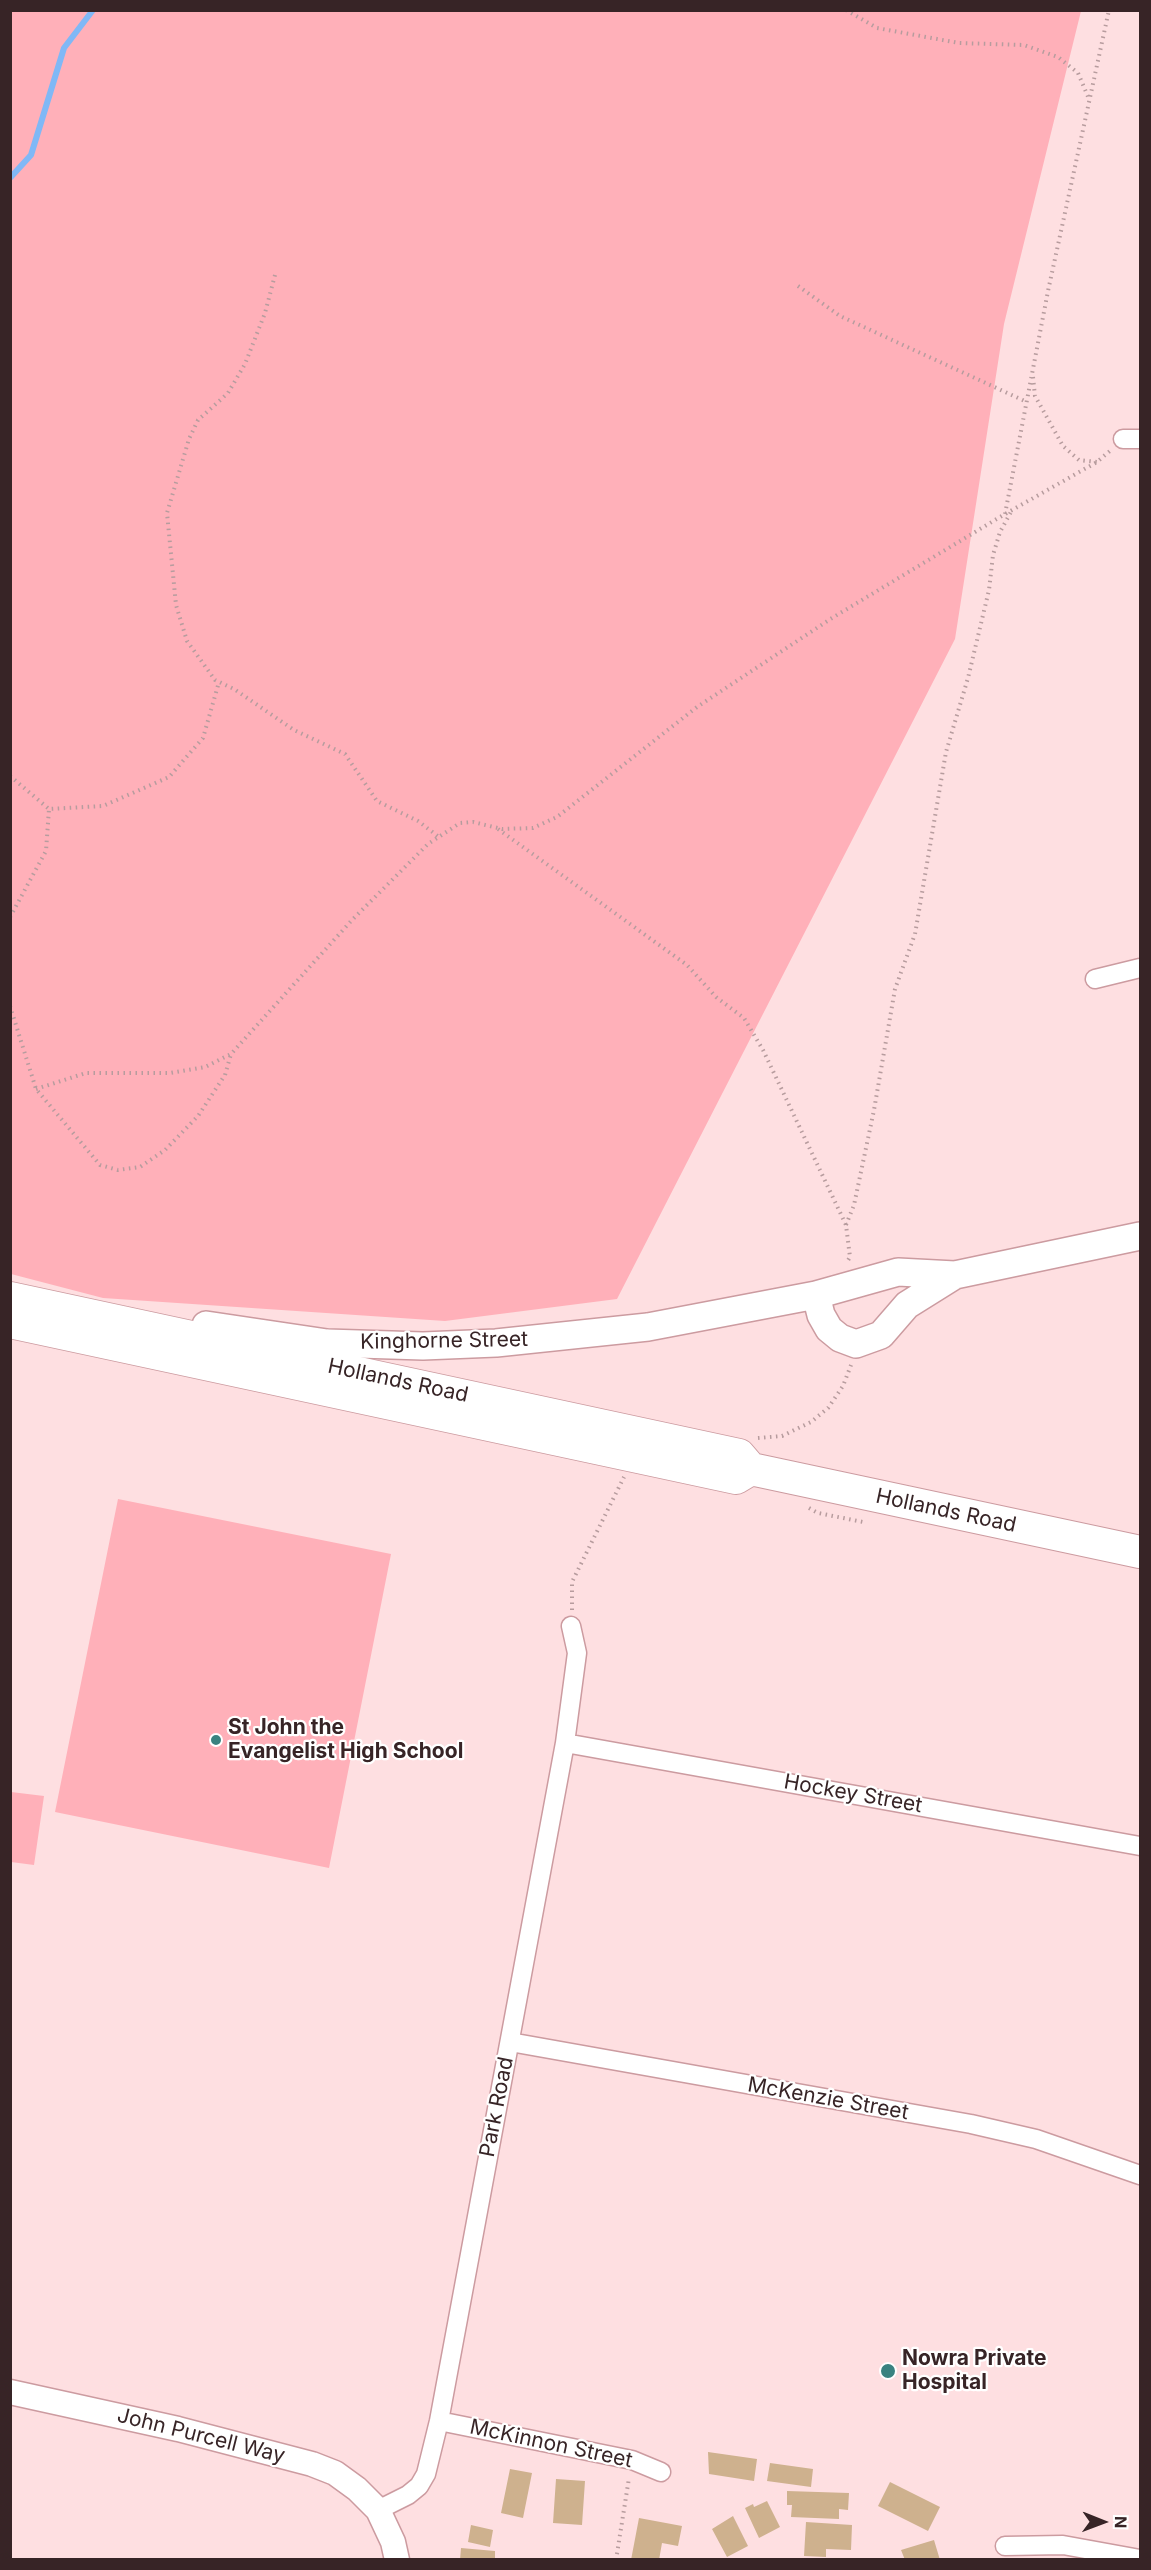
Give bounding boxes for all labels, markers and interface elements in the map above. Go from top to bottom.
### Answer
street label: Kinghorne Street [360,1327,528,1355]
street label: Hollands Road [325,1354,471,1408]
street label: Hollands Road [873,1484,1019,1538]
place label: St John the Evangelist High School [228,1715,463,1765]
marker: St John the Evangelist High School [209,1733,223,1747]
street label: Hockey Street [782,1769,924,1819]
street label: Park Road [475,2055,519,2159]
street label: McKenzie Street [746,2072,910,2126]
place label: Nowra Private Hospital [902,2346,1046,2396]
marker: Nowra Private Hospital [879,2362,897,2380]
street label: John Purcell Way [115,2403,287,2469]
street label: McKinnon Street [467,2414,635,2474]
north arrow [1073,2492,1133,2552]
text: N [1111,2516,1131,2529]

